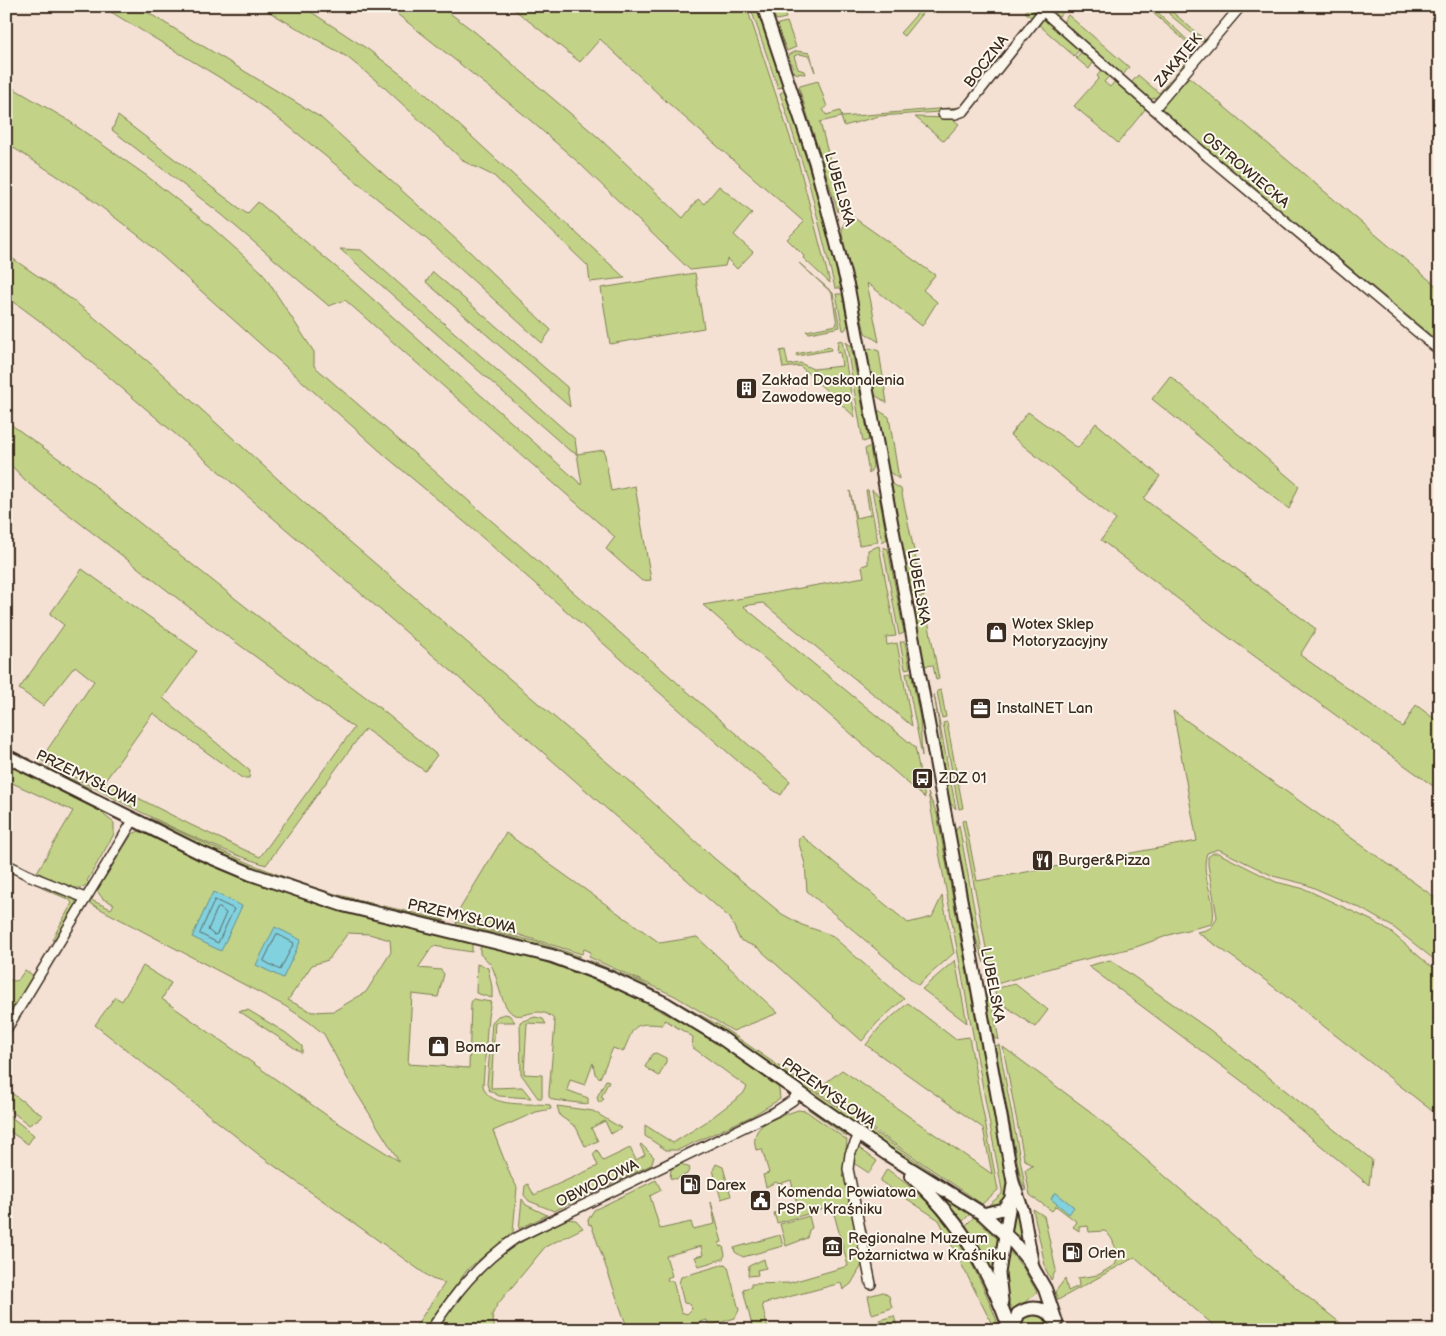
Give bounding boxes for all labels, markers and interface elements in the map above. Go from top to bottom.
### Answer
street label: ZAKĄTEK [1150,29,1207,92]
street label: BOCZNA [960,30,1013,92]
street label: OSTROWIECKA [1198,128,1294,213]
street label: LUBELSKA [820,150,859,229]
place label: Zakład Doskonalenia Zawodowego [761,371,905,407]
building icon: Zakład Doskonalenia Zawodowego [734,377,758,401]
street label: LUBELSKA [903,548,935,627]
place label: Wotex Sklep Motoryzacyjny [1012,615,1108,651]
shop icon: Wotex Sklep Motoryzacyjny [984,621,1008,645]
office icon: InstalNET Lan [969,696,993,720]
place label: InstalNET Lan [997,699,1093,718]
street label: PRZEMYSŁOWA [33,746,142,812]
bus stop icon: ZDZ 01 [911,766,935,790]
place label: ZDZ 01 [938,769,987,788]
restaurant icon: Burger&Pizza [1030,848,1054,872]
place label: Burger&Pizza [1058,851,1150,870]
street label: PRZEMYSŁOWA [406,895,519,938]
street label: LUBELSKA [976,946,1009,1025]
shop icon: Bomar [427,1035,451,1059]
place label: Bomar [455,1038,501,1057]
street label: PRZEMYSŁOWA [778,1054,880,1133]
street label: OBWODOWA [553,1155,642,1212]
fuel station icon: Darex [678,1173,702,1197]
place label: Darex [706,1176,746,1195]
place label: Komenda Powiatowa PSP w Kraśniku [777,1183,916,1219]
public building icon: Komenda Powiatowa PSP w Kraśniku [749,1189,773,1213]
place label: Regionalne Muzeum Pożarnictwa w Kraśniku [848,1229,1007,1265]
museum icon: Regionalne Muzeum Pożarnictwa w Kraśniku [820,1235,844,1259]
fuel station icon: Orlen [1060,1241,1084,1265]
place label: Orlen [1088,1244,1125,1263]

